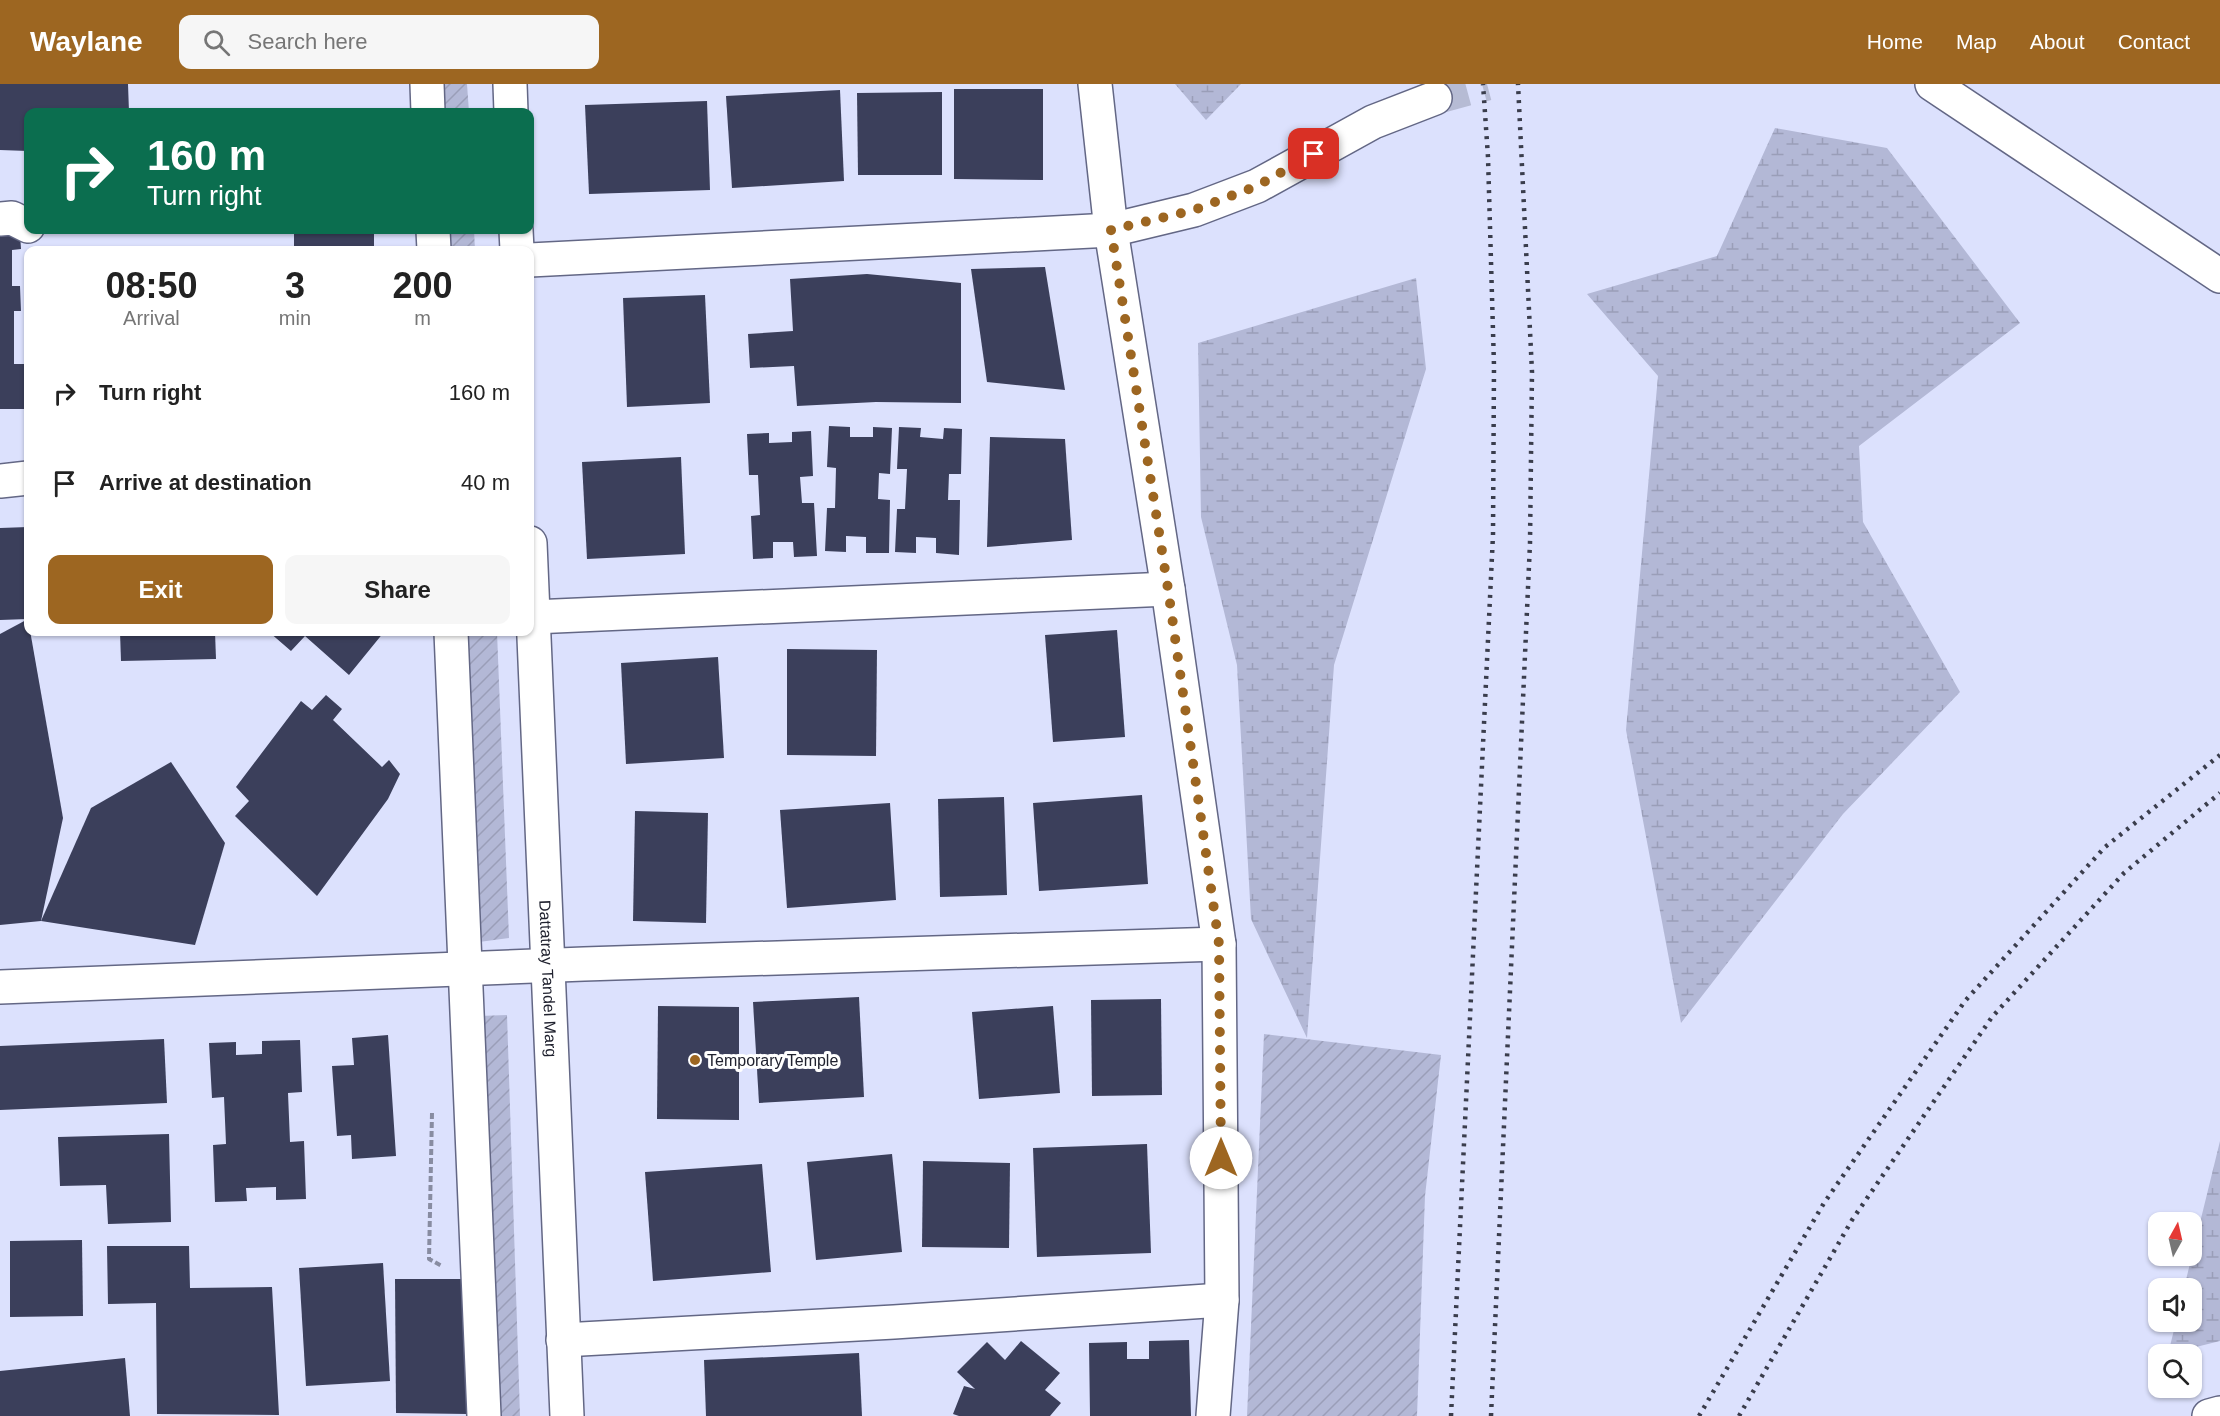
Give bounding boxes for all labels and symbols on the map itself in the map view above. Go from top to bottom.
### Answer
pin [1288,128,1339,179]
street label: Dattatray Tandel Marg [537,900,560,1058]
place label: Temporary Temple [707,1052,838,1069]
marker: Temporary Temple [688,1053,702,1067]
position arrow [1189,1126,1253,1190]
north arrow [2148,1212,2202,1266]

